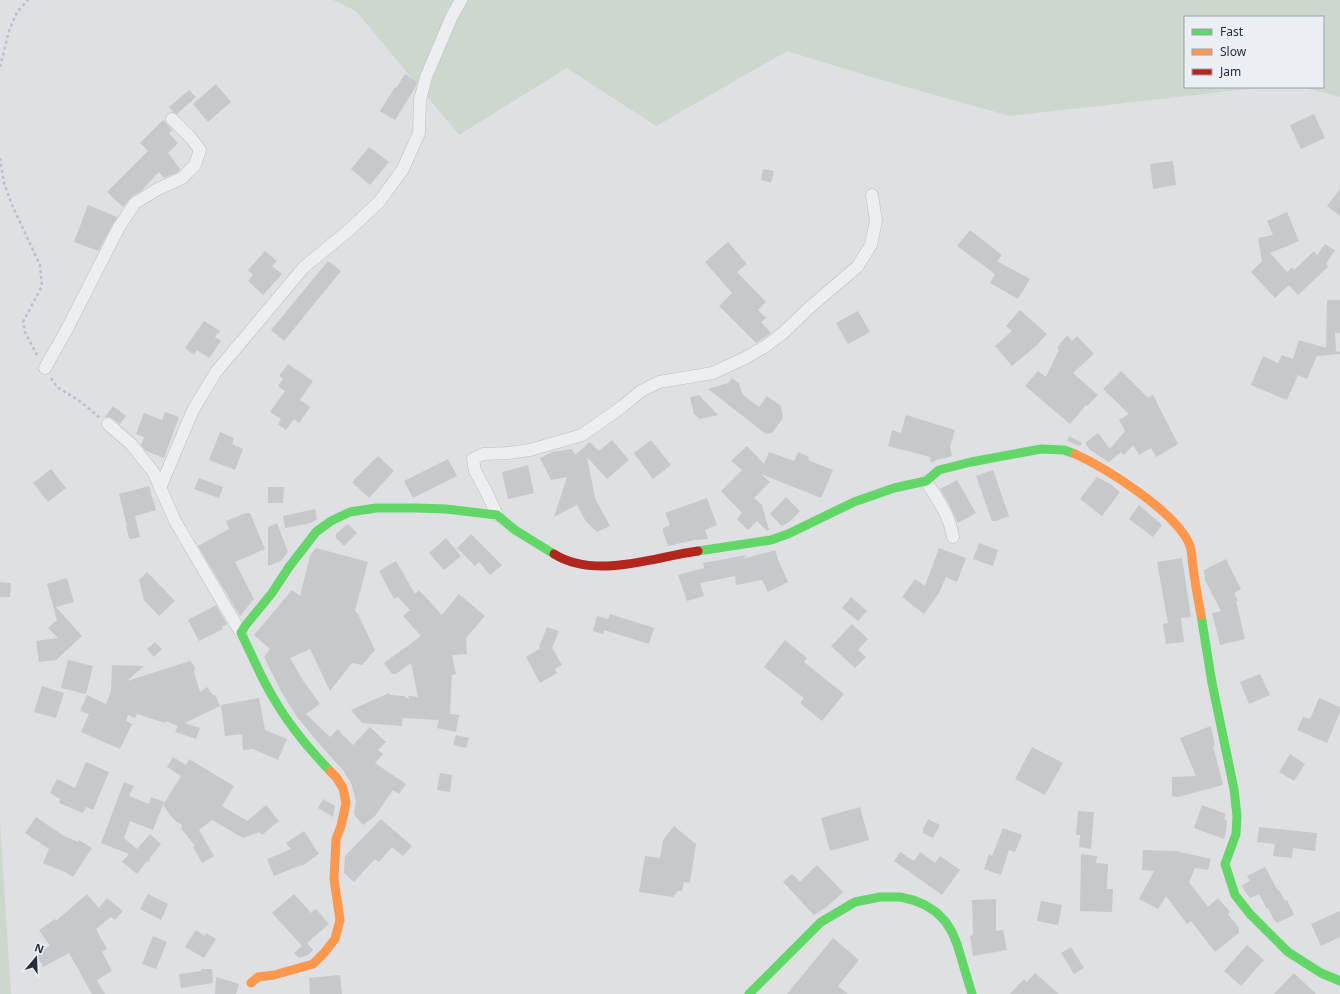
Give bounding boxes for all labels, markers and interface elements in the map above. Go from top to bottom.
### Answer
legend [1184,16,1324,88]
text: Fast [1220,23,1244,40]
text: Slow [1220,43,1247,60]
text: Jam [1219,63,1241,80]
north arrow [16,938,56,978]
text: N [33,940,46,957]

